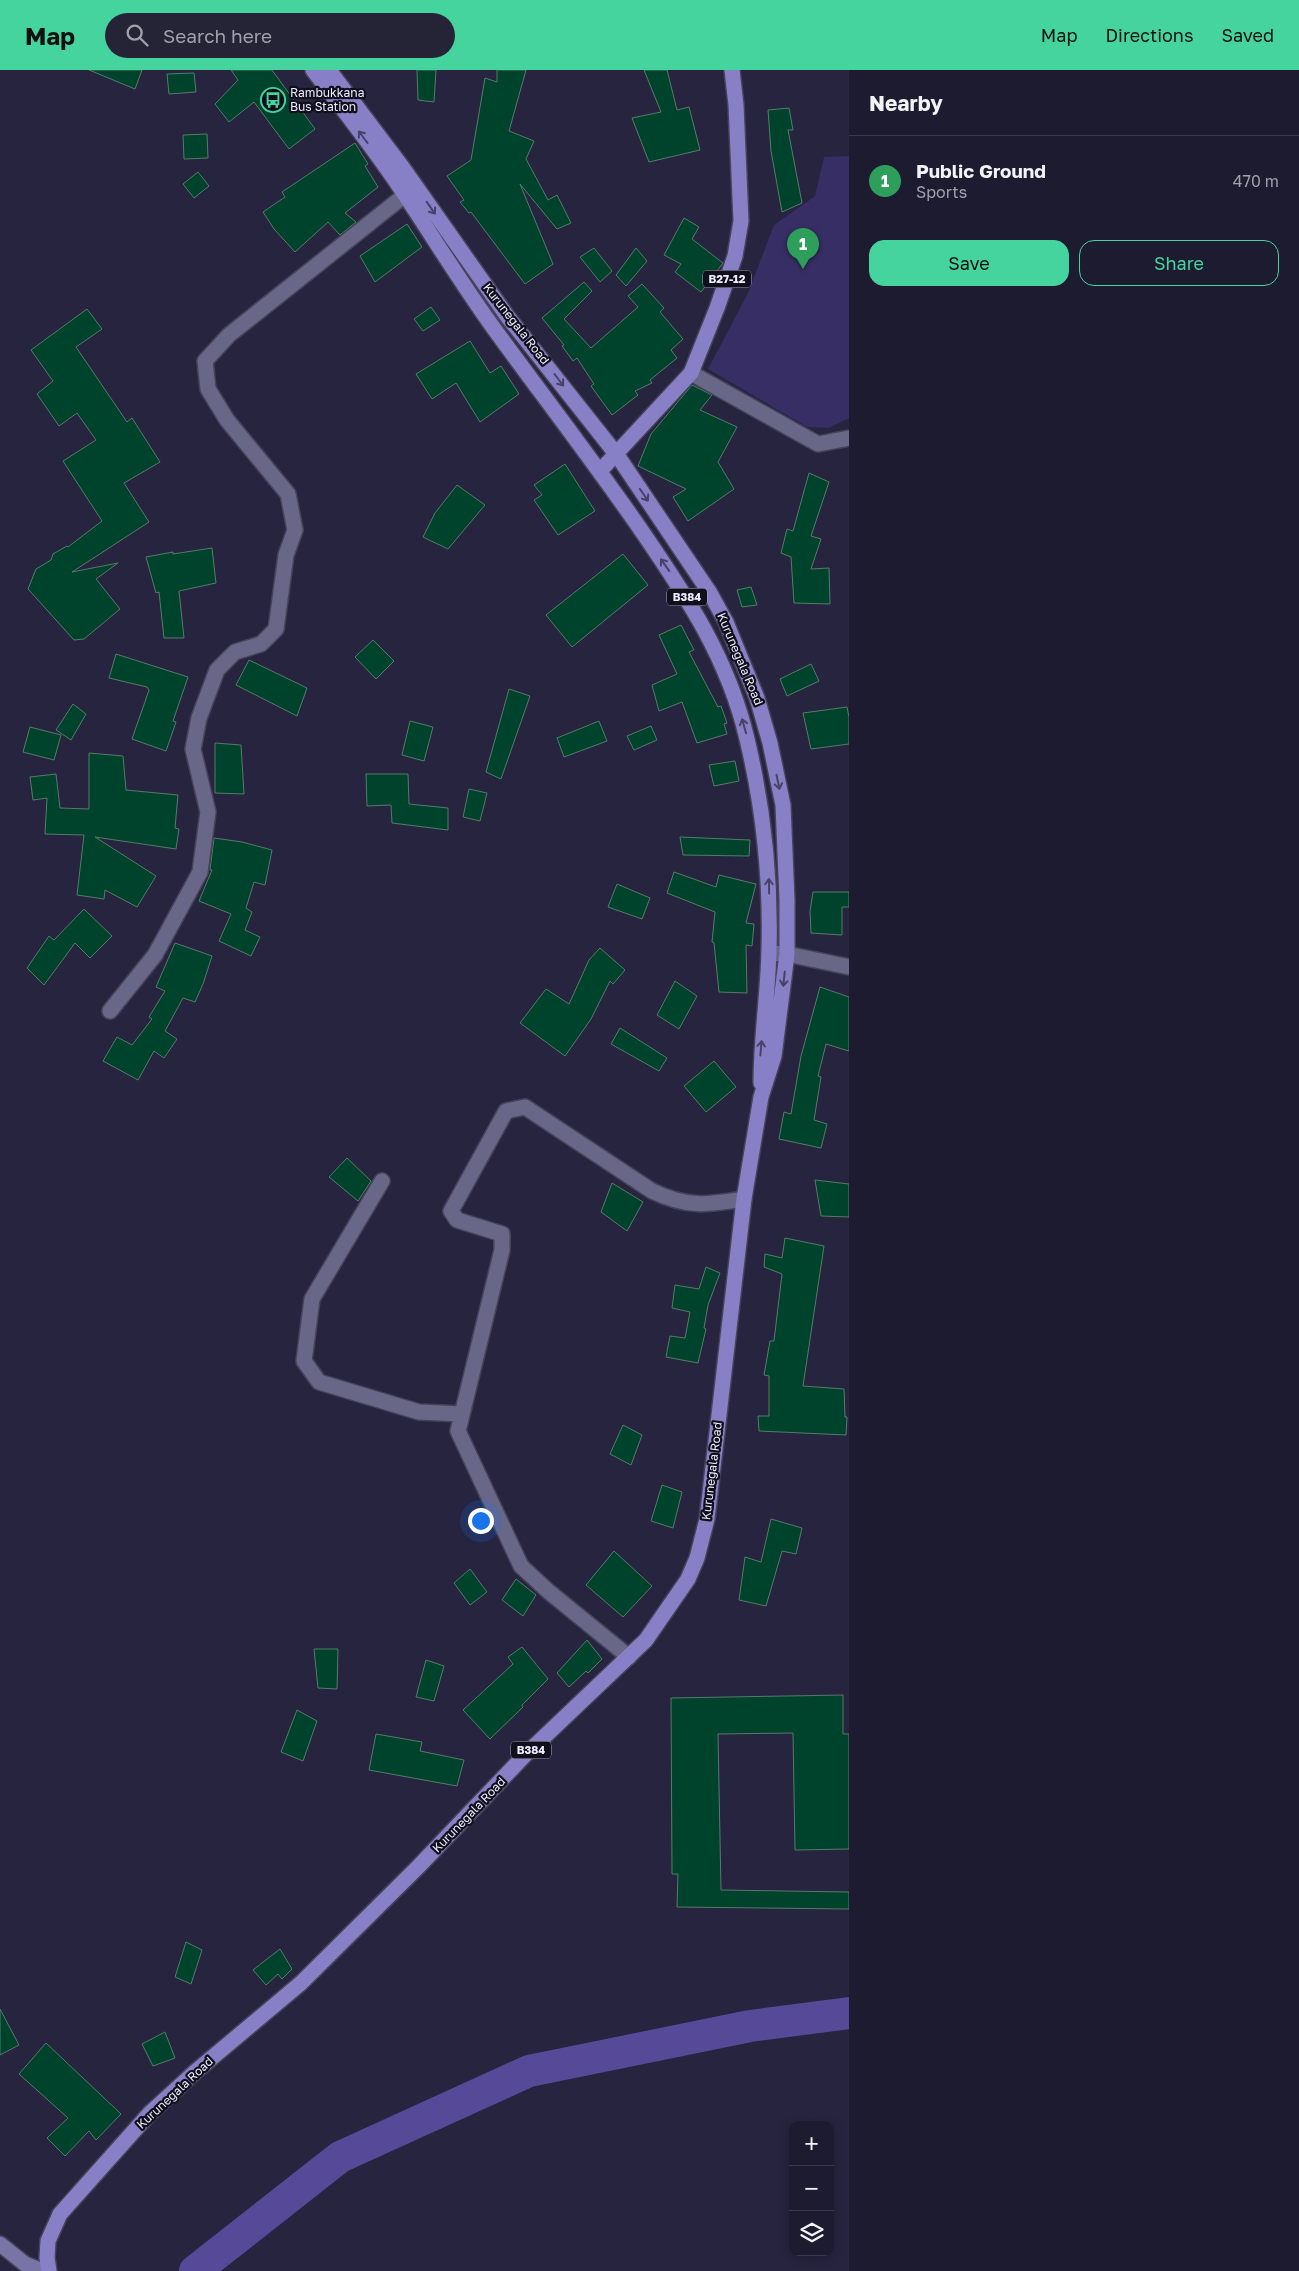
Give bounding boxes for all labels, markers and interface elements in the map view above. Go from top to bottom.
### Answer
search box [105,13,455,58]
text: Map [25,21,75,50]
icon: search [123,21,151,49]
text: Search here [163,24,272,47]
text: Map [1041,24,1077,46]
text: Directions [1105,24,1193,46]
text: Saved [1221,24,1274,46]
place label: Rambukkana Bus Station [290,85,364,114]
bus stop icon: Rambukkana Bus Station [260,87,286,113]
text: Nearby [869,90,943,116]
one-way arrow [358,130,368,144]
text: Public Ground [916,159,1046,182]
text: 1 [881,171,889,191]
text: 470 m [1233,171,1279,191]
text: Sports [916,182,967,202]
one-way arrow [426,201,436,215]
pin: 1 [787,228,819,269]
button: Save [869,240,1069,286]
button: Share [1079,240,1279,286]
road number: B27-12 [703,270,751,288]
street label: Kurunegala Road [480,280,553,367]
one-way arrow [554,373,565,386]
one-way arrow [639,488,649,502]
one-way arrow [660,558,670,572]
road number: B384 [667,588,707,606]
street label: Kurunegala Road [714,610,767,707]
one-way arrow [738,718,748,734]
one-way arrow [774,774,784,790]
one-way arrow [765,878,774,894]
one-way arrow [779,971,789,987]
one-way arrow [757,1040,766,1056]
street label: Kurunegala Road [698,1421,725,1521]
your location [468,1508,494,1534]
road number: B384 [511,1742,551,1758]
street label: Kurunegala Road [429,1774,508,1855]
street label: Kurunegala Road [133,2053,216,2132]
map controls [789,2121,834,2256]
button: + [789,2121,834,2166]
button: − [789,2166,834,2211]
button: layers [789,2211,834,2256]

